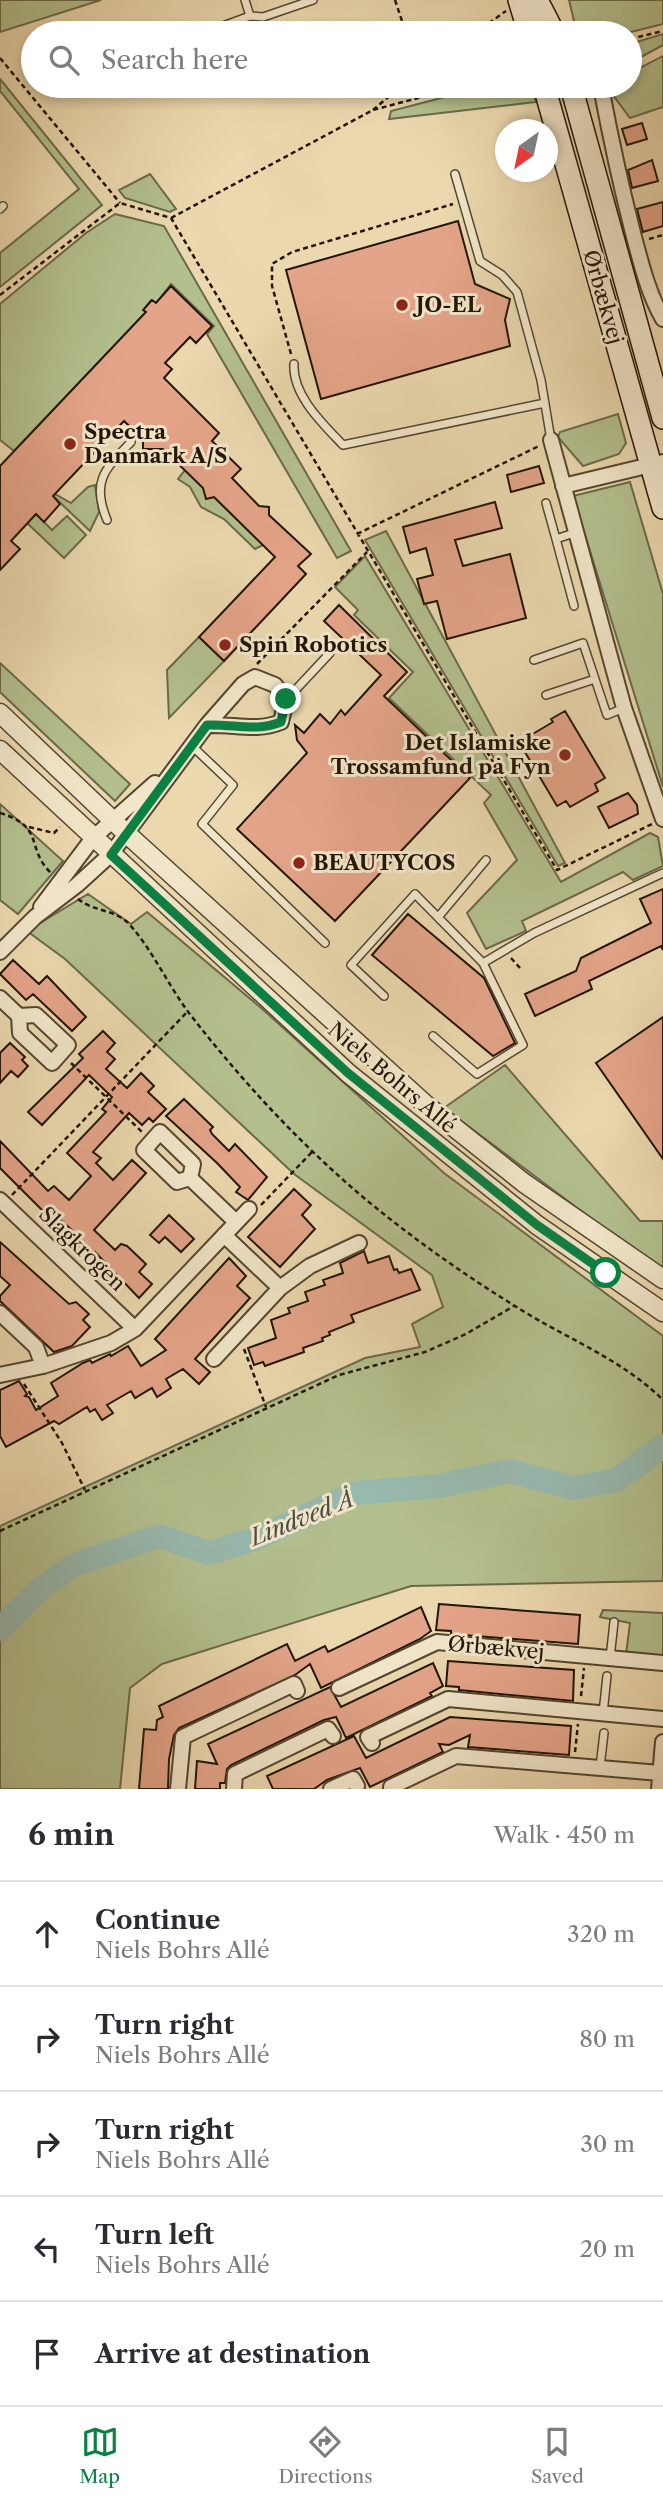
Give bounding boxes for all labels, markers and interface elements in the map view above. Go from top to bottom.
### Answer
search box [21,21,642,98]
icon: search [45,41,83,79]
text: Search here [101,44,248,76]
north arrow [495,119,558,182]
street label: Ørbækvej [578,247,629,347]
place label: JO-EL [412,292,482,317]
marker: JO-EL [394,297,410,313]
place label: Spectra Danmark A/S [84,419,227,468]
marker: Spectra Danmark A/S [62,436,78,452]
place label: Spin Robotics [239,632,387,657]
marker: Spin Robotics [217,637,233,653]
route end [270,683,301,714]
place label: Det Islamiske Trossamfund på Fyn [331,730,552,779]
marker: Det Islamiske Trossamfund på Fyn [557,747,573,763]
place label: BEAUTYCOS [313,850,455,875]
marker: BEAUTYCOS [291,855,307,871]
street label: Niels Bohrs Allé [323,1017,461,1138]
street label: Slagkrogen [34,1201,131,1296]
route start [590,1257,621,1288]
water label: Lindved Å [244,1484,358,1552]
street label: Ørbækvej [447,1631,545,1664]
text: 6 min [28,1816,115,1853]
text: Walk · 450 m [493,1821,635,1849]
text: Continue [95,1904,220,1936]
icon: ahead [28,1915,66,1953]
text: 320 m [567,1920,635,1948]
text: Niels Bohrs Allé [95,1936,270,1964]
text: Turn right [95,2009,234,2041]
icon: right [28,2020,66,2058]
text: 80 m [579,2025,635,2053]
text: Niels Bohrs Allé [95,2041,270,2069]
text: Turn right [95,2114,234,2146]
icon: right [28,2125,66,2163]
text: 30 m [580,2130,635,2158]
text: Niels Bohrs Allé [95,2146,270,2174]
text: Turn left [95,2219,214,2251]
icon: left [28,2230,66,2268]
text: 20 m [580,2235,635,2263]
text: Niels Bohrs Allé [95,2251,270,2279]
icon: arrive [28,2335,66,2373]
text: Arrive at destination [95,2338,370,2370]
tab: Map [79,2423,120,2488]
tab: Directions [279,2423,372,2488]
tab: Saved [531,2423,584,2488]

